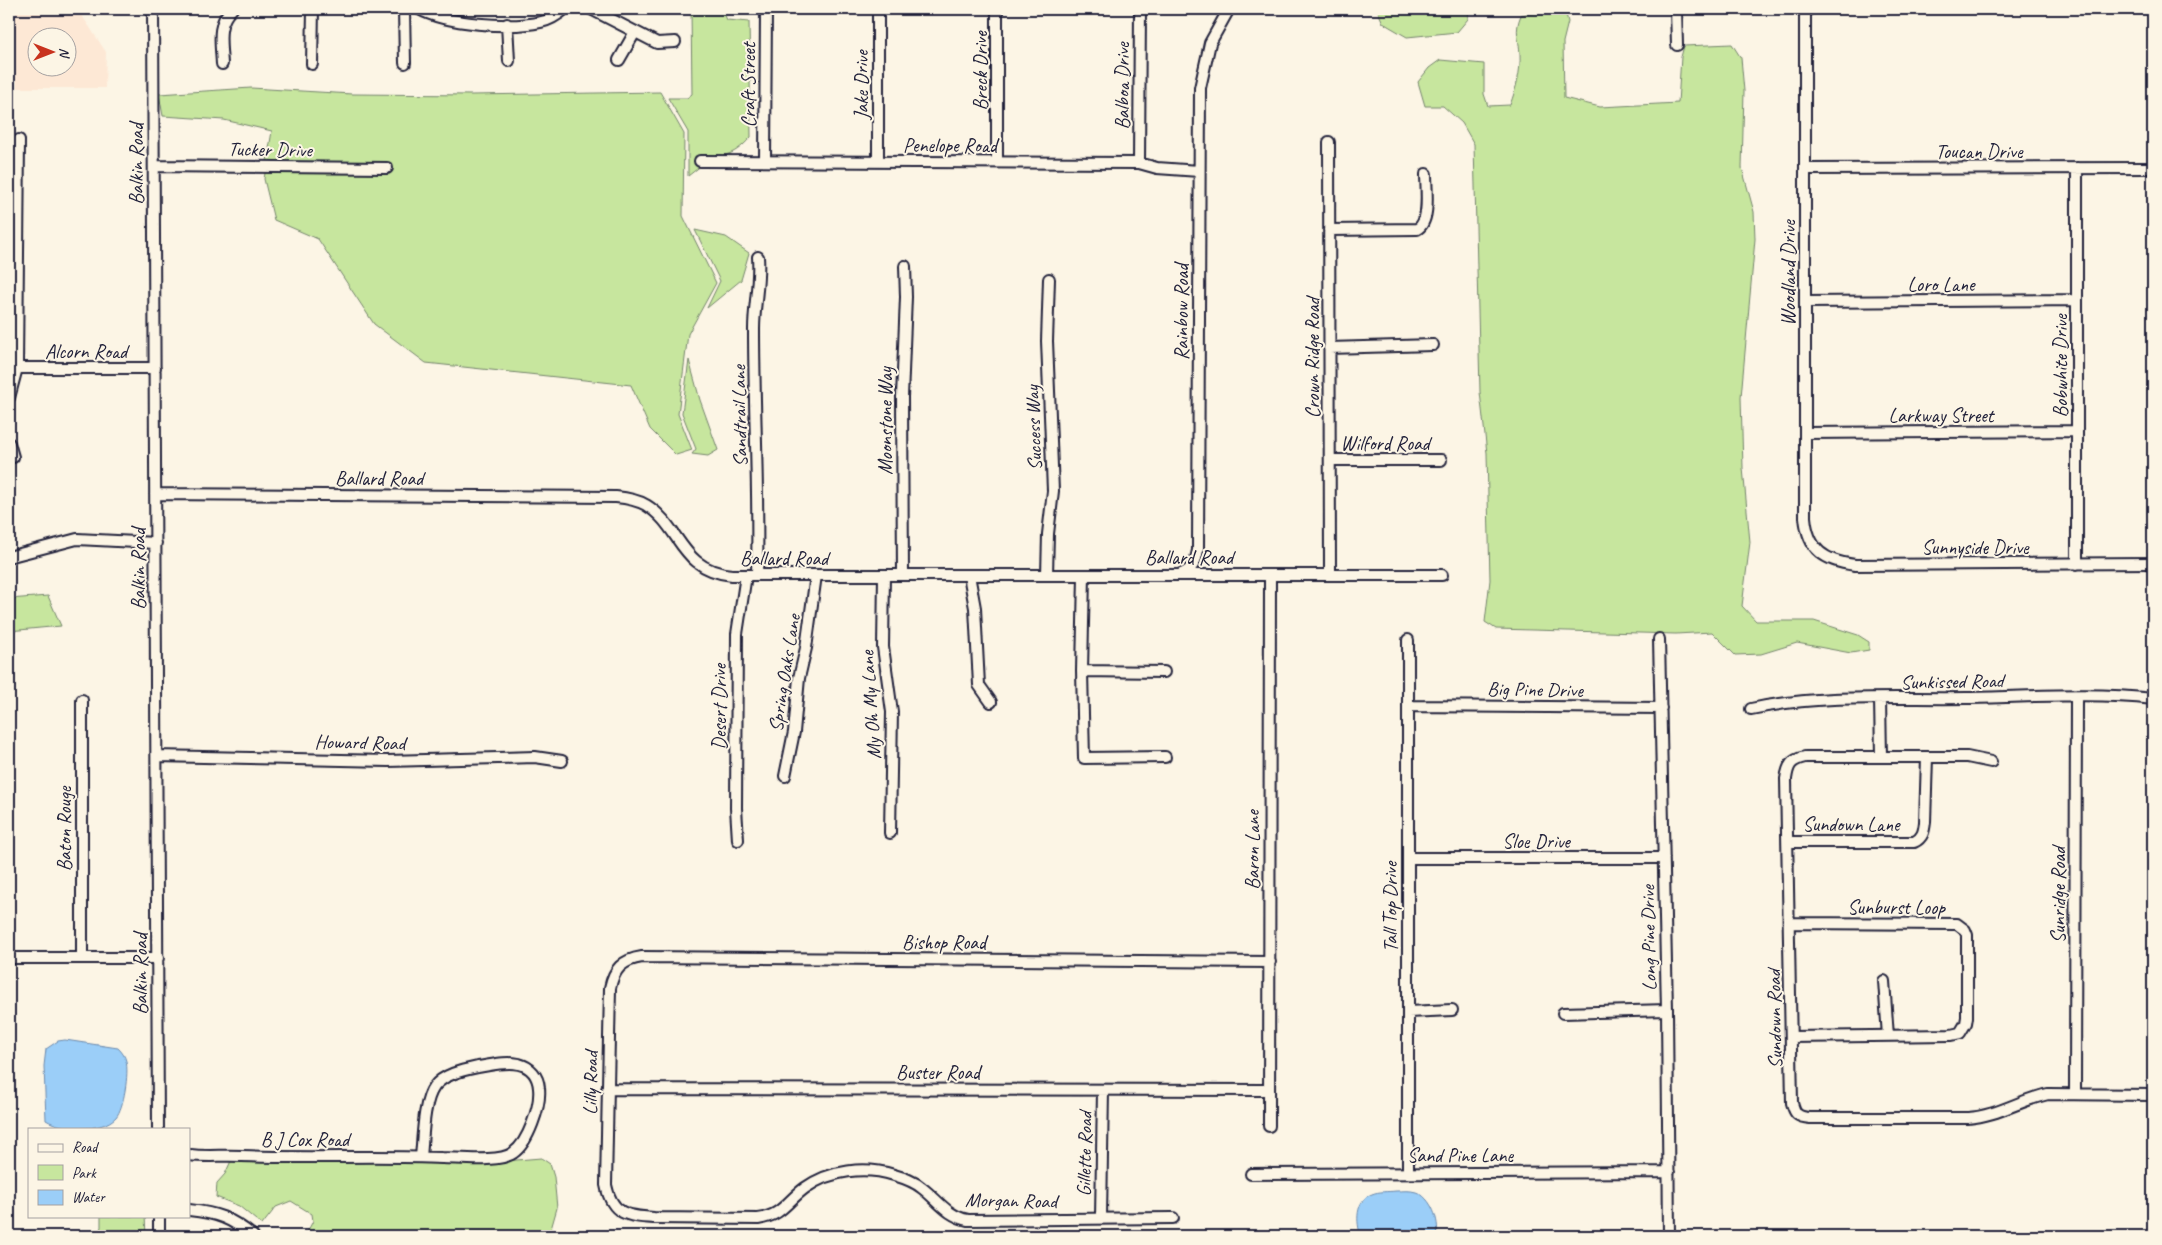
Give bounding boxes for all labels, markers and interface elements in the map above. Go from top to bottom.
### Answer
north arrow [28,28,78,78]
street label: Breck Drive [968,30,993,110]
street label: Craft Street [736,40,761,127]
street label: Balboa Drive [1110,41,1135,130]
text: N [56,48,73,59]
street label: Jake Drive [849,49,874,120]
street label: Balkin Road [124,120,149,205]
street label: Penelope Road [903,133,1000,158]
street label: Tucker Drive [228,136,313,163]
street label: Toucan Drive [1936,139,2024,164]
street label: Woodland Drive [1776,219,1801,326]
street label: Rainbow Road [1169,261,1194,360]
street label: Loro Lane [1908,272,1976,297]
street label: Crown Ridge Road [1300,295,1325,418]
street label: Bobwhite Drive [2048,313,2073,417]
street label: Alcorn Road [45,339,130,364]
street label: Sandtrail Lane [726,363,753,467]
street label: Moonstone Way [873,366,898,475]
street label: Success Way [1019,384,1047,471]
street label: Larkway Street [1889,403,1996,428]
street label: Wilford Road [1340,431,1433,456]
street label: Ballard Road [335,466,426,491]
street label: Balkin Road [126,525,151,610]
street label: Sunnyside Drive [1921,535,2030,560]
street label: Ballard Road [1145,545,1236,570]
street label: Ballard Road [740,546,831,571]
street label: Spring Oaks Lane [763,611,806,733]
street label: My Oh My Lane [854,648,887,760]
street label: Desert Drive [707,662,732,750]
street label: Sunkissed Road [1900,668,2007,695]
street label: Big Pine Drive [1487,676,1585,703]
street label: Howard Road [314,729,409,756]
street label: Baton Rouge [52,785,77,871]
street label: Baron Lane [1240,809,1265,890]
street label: Sundown Lane [1802,812,1901,837]
street label: Sloe Drive [1502,829,1571,854]
street label: Sunridge Road [2046,844,2071,943]
street label: Tall Top Drive [1378,860,1403,952]
street label: Long Pine Drive [1635,883,1662,991]
street label: Sunburst Loop [1847,895,1946,920]
street label: Balkin Road [128,930,153,1015]
street label: Bishop Road [902,930,989,955]
street label: Sundown Road [1761,966,1788,1069]
street label: Lilly Road [577,1048,604,1115]
street label: Buster Road [896,1060,983,1085]
street label: Gillette Road [1071,1108,1098,1197]
street label: B J Cox Road [261,1127,352,1152]
legend [28,1128,190,1218]
text: Road [72,1138,99,1157]
street label: Sand Pine Lane [1407,1143,1515,1168]
text: Park [72,1164,97,1183]
street label: Morgan Road [965,1187,1060,1214]
text: Water [72,1188,106,1207]

